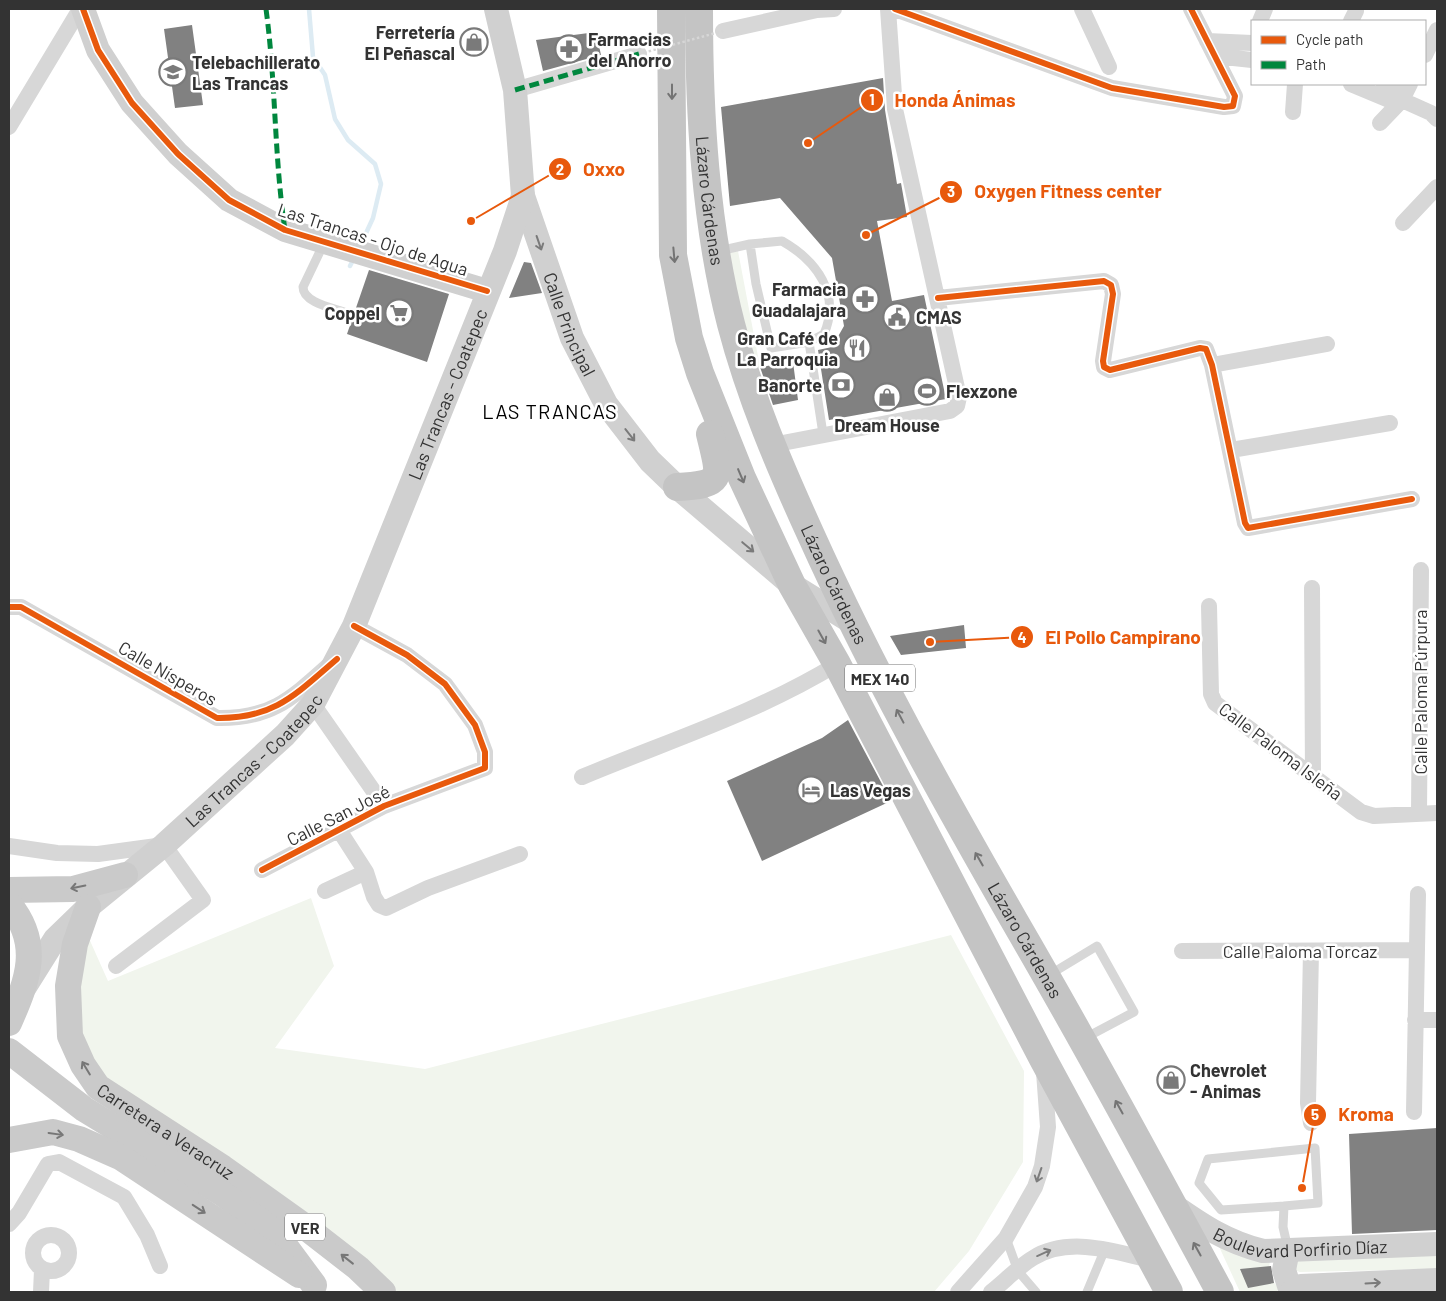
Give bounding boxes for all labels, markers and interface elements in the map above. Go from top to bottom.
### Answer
legend [1251,20,1426,85]
place label: Ferretería El Peñascal [364,21,455,64]
shop icon: Ferretería El Peñascal [459,27,489,57]
place label: Farmacias del Ahorro [588,28,671,71]
text: Cycle path [1296,30,1363,48]
pharmacy icon: Farmacias del Ahorro [554,34,584,64]
place label: Telebachillerato Las Trancas [192,51,320,94]
text: Path [1296,55,1326,73]
school or university icon: Telebachillerato Las Trancas [158,57,188,87]
callout: Honda Ánimas [859,83,1025,117]
one-way arrow [667,84,677,100]
text: Honda Ánimas [895,88,1015,111]
text: 1 [869,90,875,108]
street label: Lázaro Cárdenas [692,135,729,267]
callout: Oxxo [548,152,635,186]
text: Oxxo [583,157,625,180]
text: 2 [556,160,564,178]
callout: Oxygen Fitness center [939,175,1172,209]
text: Oxygen Fitness center [974,179,1163,202]
text: 3 [947,182,955,200]
street label: Las Trancas - Ojo de Agua [275,198,471,280]
one-way arrow [535,234,544,250]
one-way arrow [669,247,679,263]
street label: Calle Principal [539,269,601,380]
place label: Farmacia Guadalajara [752,278,846,321]
pharmacy icon: Farmacia Guadalajara [850,284,880,314]
supermarket icon: Coppel [384,298,414,328]
place label: Coppel [324,302,380,324]
public building icon: CMAS [882,302,912,332]
street label: Las Trancas - Coatepec [403,305,492,483]
place label: CMAS [916,306,962,328]
place label: Gran Café de La Parroquia [737,327,838,370]
restaurant icon: Gran Café de La Parroquia [842,333,872,363]
bank icon: Banorte [826,370,856,400]
place label: Banorte [758,374,822,396]
sports icon: Flexzone [912,376,942,406]
place label: Flexzone [946,380,1018,402]
shop icon: Dream House [872,382,902,412]
district label: LAS TRANCAS [482,399,618,423]
place label: Dream House [834,414,940,436]
one-way arrow [625,429,636,442]
one-way arrow [737,468,747,483]
street label: Lázaro Cárdenas [797,521,872,648]
one-way arrow [741,541,754,553]
street label: Calle Paloma Púrpura [1409,609,1431,775]
callout: El Pollo Campirano [1010,620,1211,654]
text: El Pollo Campirano [1045,625,1201,648]
text: 4 [1017,628,1027,646]
one-way arrow [818,629,827,644]
street label: Calle Nísperos [115,636,221,710]
road number: MEX 140 [845,664,915,691]
street label: Las Trancas - Coatepec [180,691,327,832]
street label: Calle Paloma Isleña [1215,697,1347,805]
one-way arrow [895,710,905,724]
hotel icon: Las Vegas [796,775,826,805]
place label: Las Vegas [830,779,911,801]
street label: Calle San José [283,780,393,850]
one-way arrow [973,852,983,866]
street label: Lázaro Cárdenas [984,878,1067,1002]
one-way arrow [70,883,86,893]
street label: Calle Paloma Torcaz [1223,940,1377,962]
place label: Chevrolet - Animas [1190,1059,1267,1102]
one-way arrow [80,1062,90,1076]
shop icon: Chevrolet - Animas [1156,1065,1186,1095]
street label: Carretera a Veracruz [93,1078,239,1184]
callout: Kroma [1303,1098,1403,1132]
one-way arrow [1114,1100,1123,1115]
text: Kroma [1338,1102,1394,1125]
text: 5 [1311,1105,1319,1123]
one-way arrow [48,1129,64,1139]
one-way arrow [1034,1166,1043,1182]
one-way arrow [191,1204,205,1214]
road number: VER [285,1214,325,1240]
street label: Boulevard Porfirio Díaz [1210,1222,1388,1262]
one-way arrow [1192,1242,1202,1257]
one-way arrow [1036,1247,1051,1257]
one-way arrow [341,1254,354,1265]
one-way arrow [1364,1278,1381,1288]

